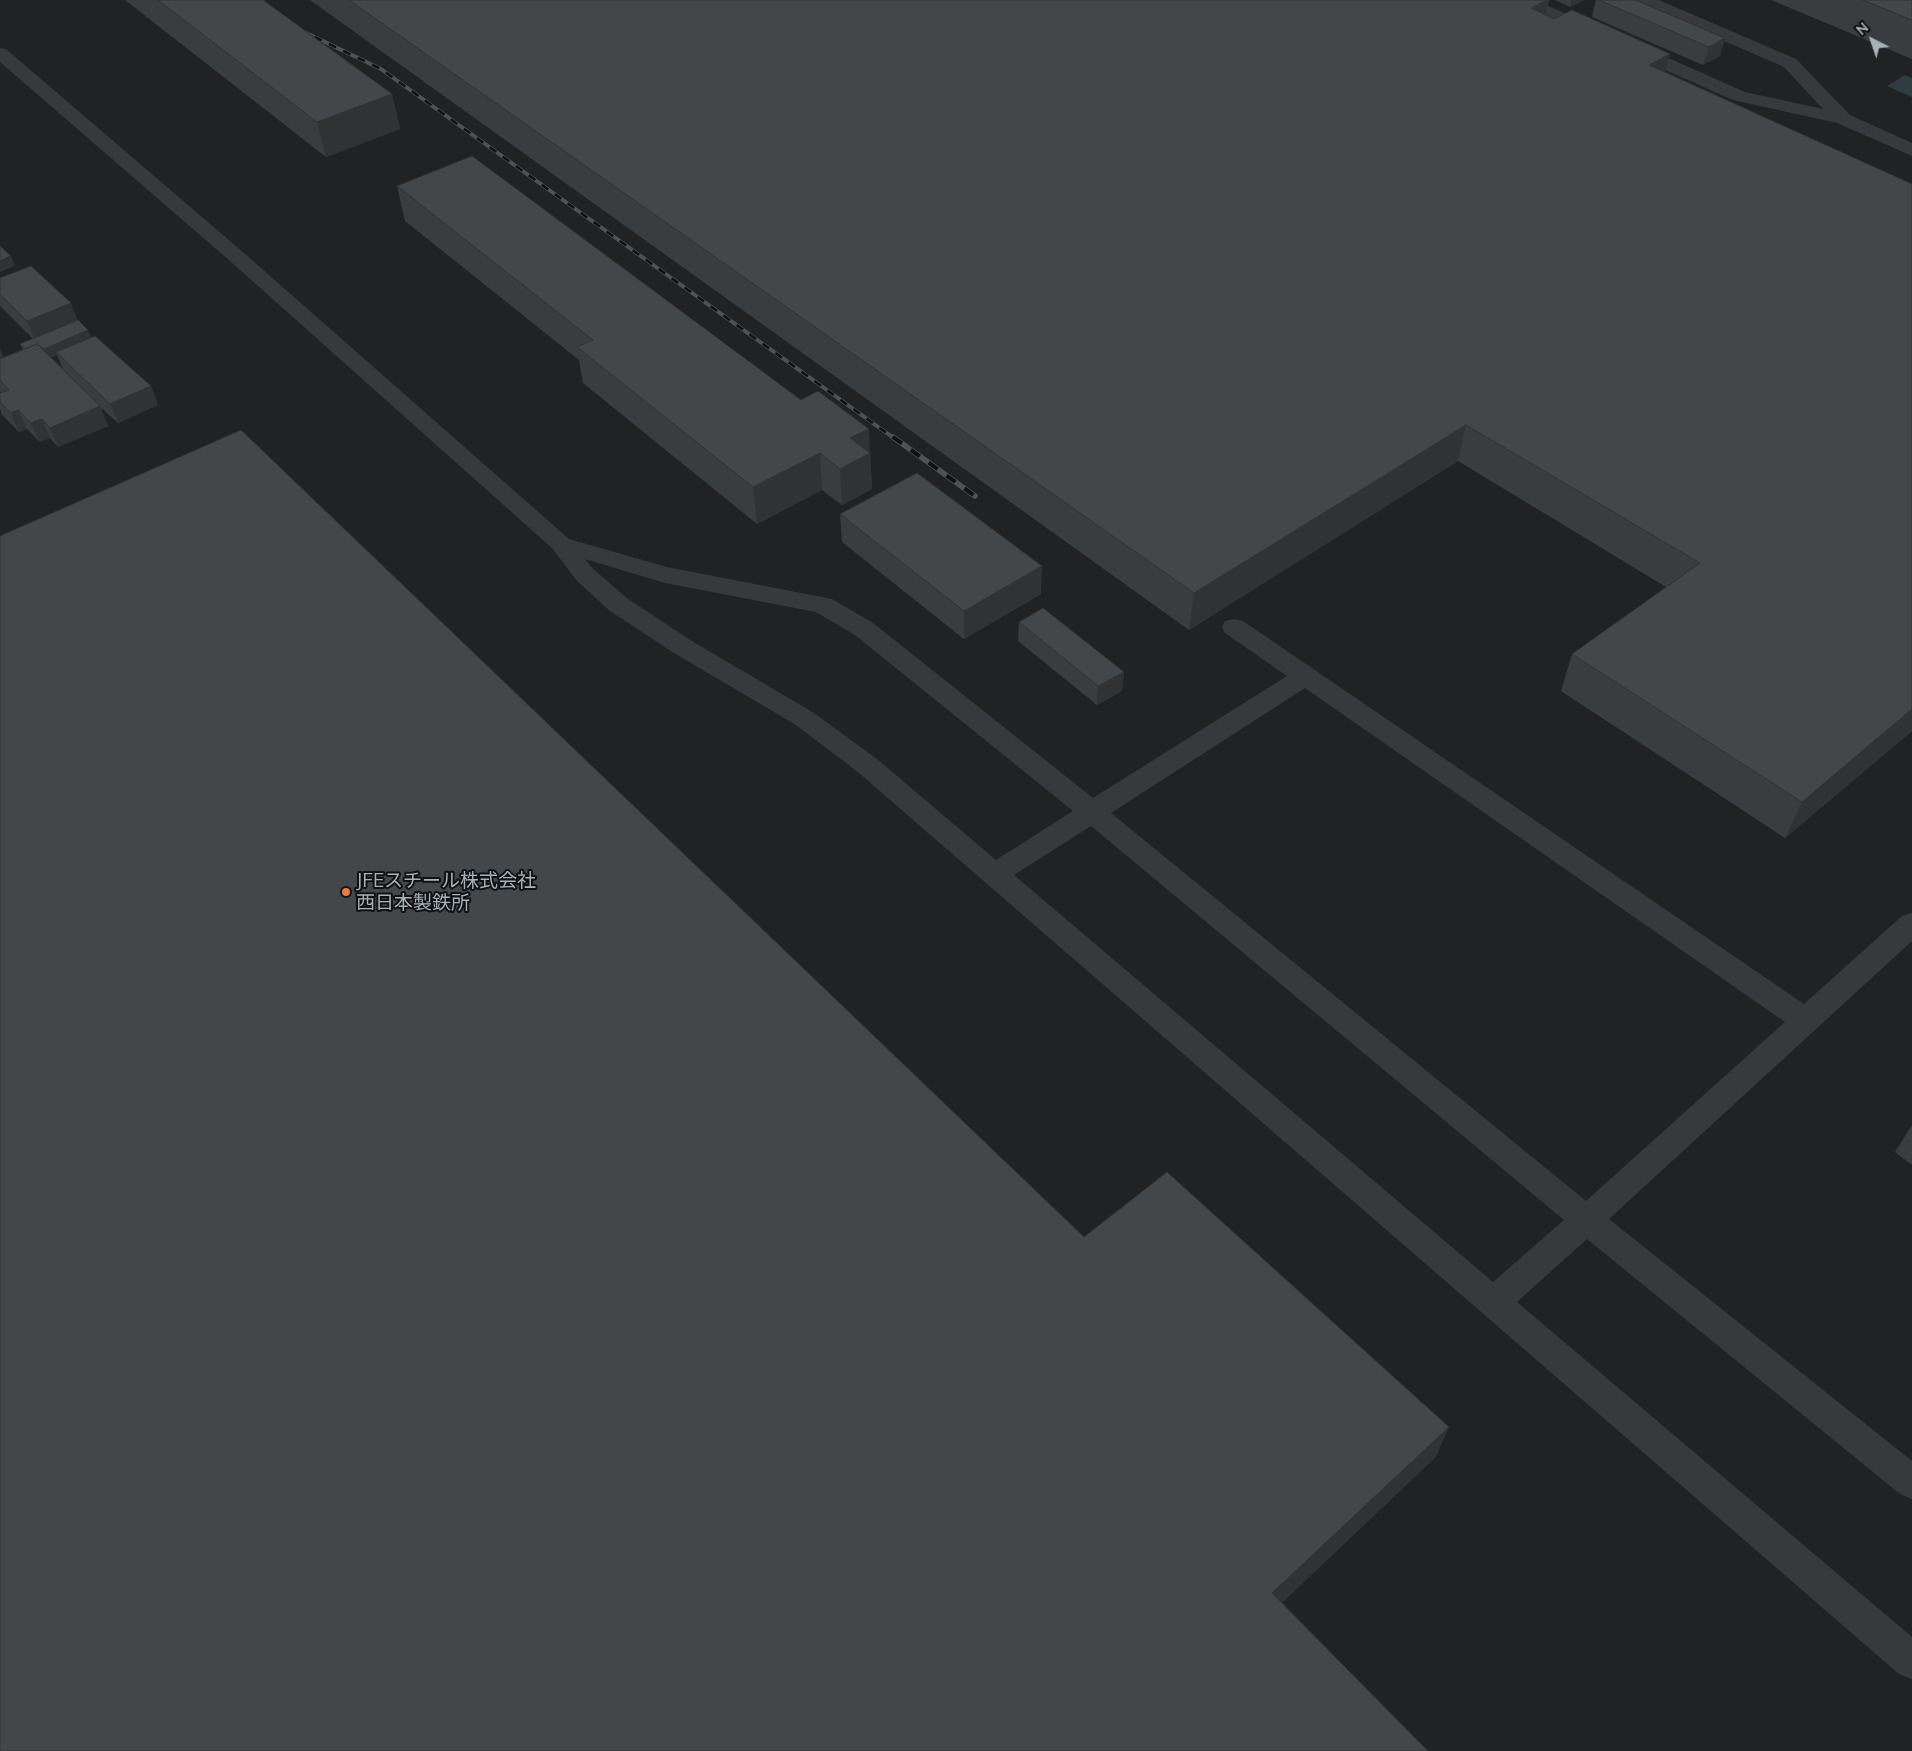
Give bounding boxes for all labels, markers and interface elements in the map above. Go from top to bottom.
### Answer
north arrow [1847,15,1897,65]
text: N [1852,18,1872,39]
place label: JFEスチール株式会社 西日本製鉄所 [356,870,536,914]
marker: JFEスチール株式会社 西日本製鉄所 [340,886,352,898]

